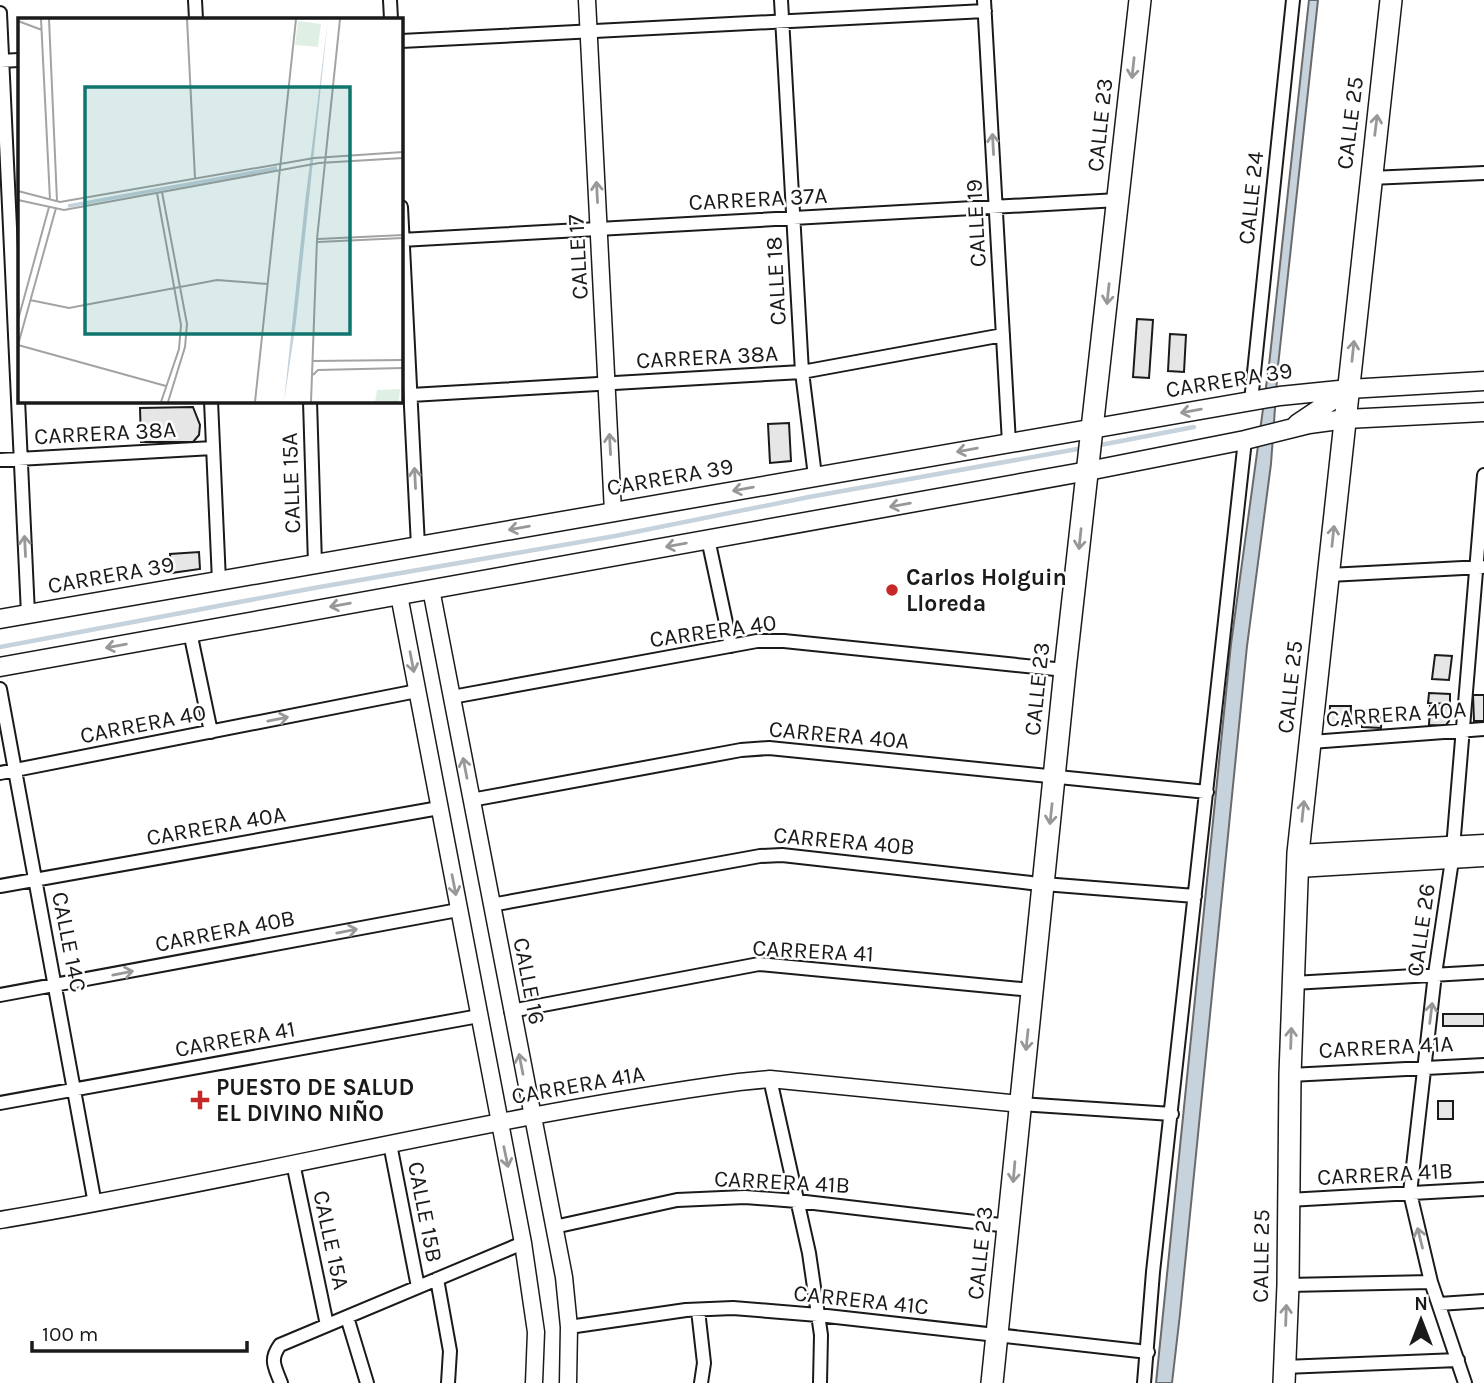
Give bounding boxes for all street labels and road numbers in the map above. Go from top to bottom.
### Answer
street label: CALLE 25 [1331,75,1369,171]
street label: CALLE 23 [1082,77,1118,173]
street label: CALLE 24 [1233,150,1269,246]
street label: CALLE 19 [960,178,992,268]
street label: CARRERA 37A [688,182,828,216]
street label: CALLE 17 [562,213,594,300]
street label: CALLE 18 [760,236,792,326]
street label: CARRERA 38A [635,340,779,374]
street label: CARRERA 39 [1164,357,1294,403]
street label: CARRERA 38A [33,416,177,450]
street label: CALLE 15A [276,432,306,534]
street label: CARRERA 39 [605,453,735,501]
street label: CARRERA 39 [46,551,176,599]
street label: CARRERA 40 [648,609,778,653]
street label: CALLE 25 [1272,639,1308,735]
street label: CALLE 23 [1019,641,1055,737]
street label: CARRERA 40A [1325,696,1467,732]
street label: CARRERA 40 [78,699,208,749]
street label: CARRERA 40A [768,715,910,755]
street label: CARRERA 40A [144,800,288,852]
street label: CARRERA 40B [772,821,916,861]
street label: CALLE 26 [1401,882,1441,978]
street label: CALLE 14C [46,889,92,995]
street label: CARRERA 40B [153,904,297,958]
street label: CARRERA 41 [752,934,874,968]
street label: CALLE 16 [507,935,551,1027]
street label: CARRERA 41 [173,1015,297,1063]
street label: CARRERA 41A [1318,1030,1454,1064]
street label: CARRERA 41A [509,1060,647,1110]
street label: CARRERA 41B [1316,1157,1454,1191]
street label: CALLE 15B [402,1159,448,1265]
street label: CARRERA 41B [713,1165,851,1199]
street label: CALLE 15A [307,1188,355,1292]
street label: CALLE 23 [962,1205,998,1301]
street label: CALLE 25 [1247,1209,1275,1303]
street label: CARRERA 41C [792,1279,930,1321]

